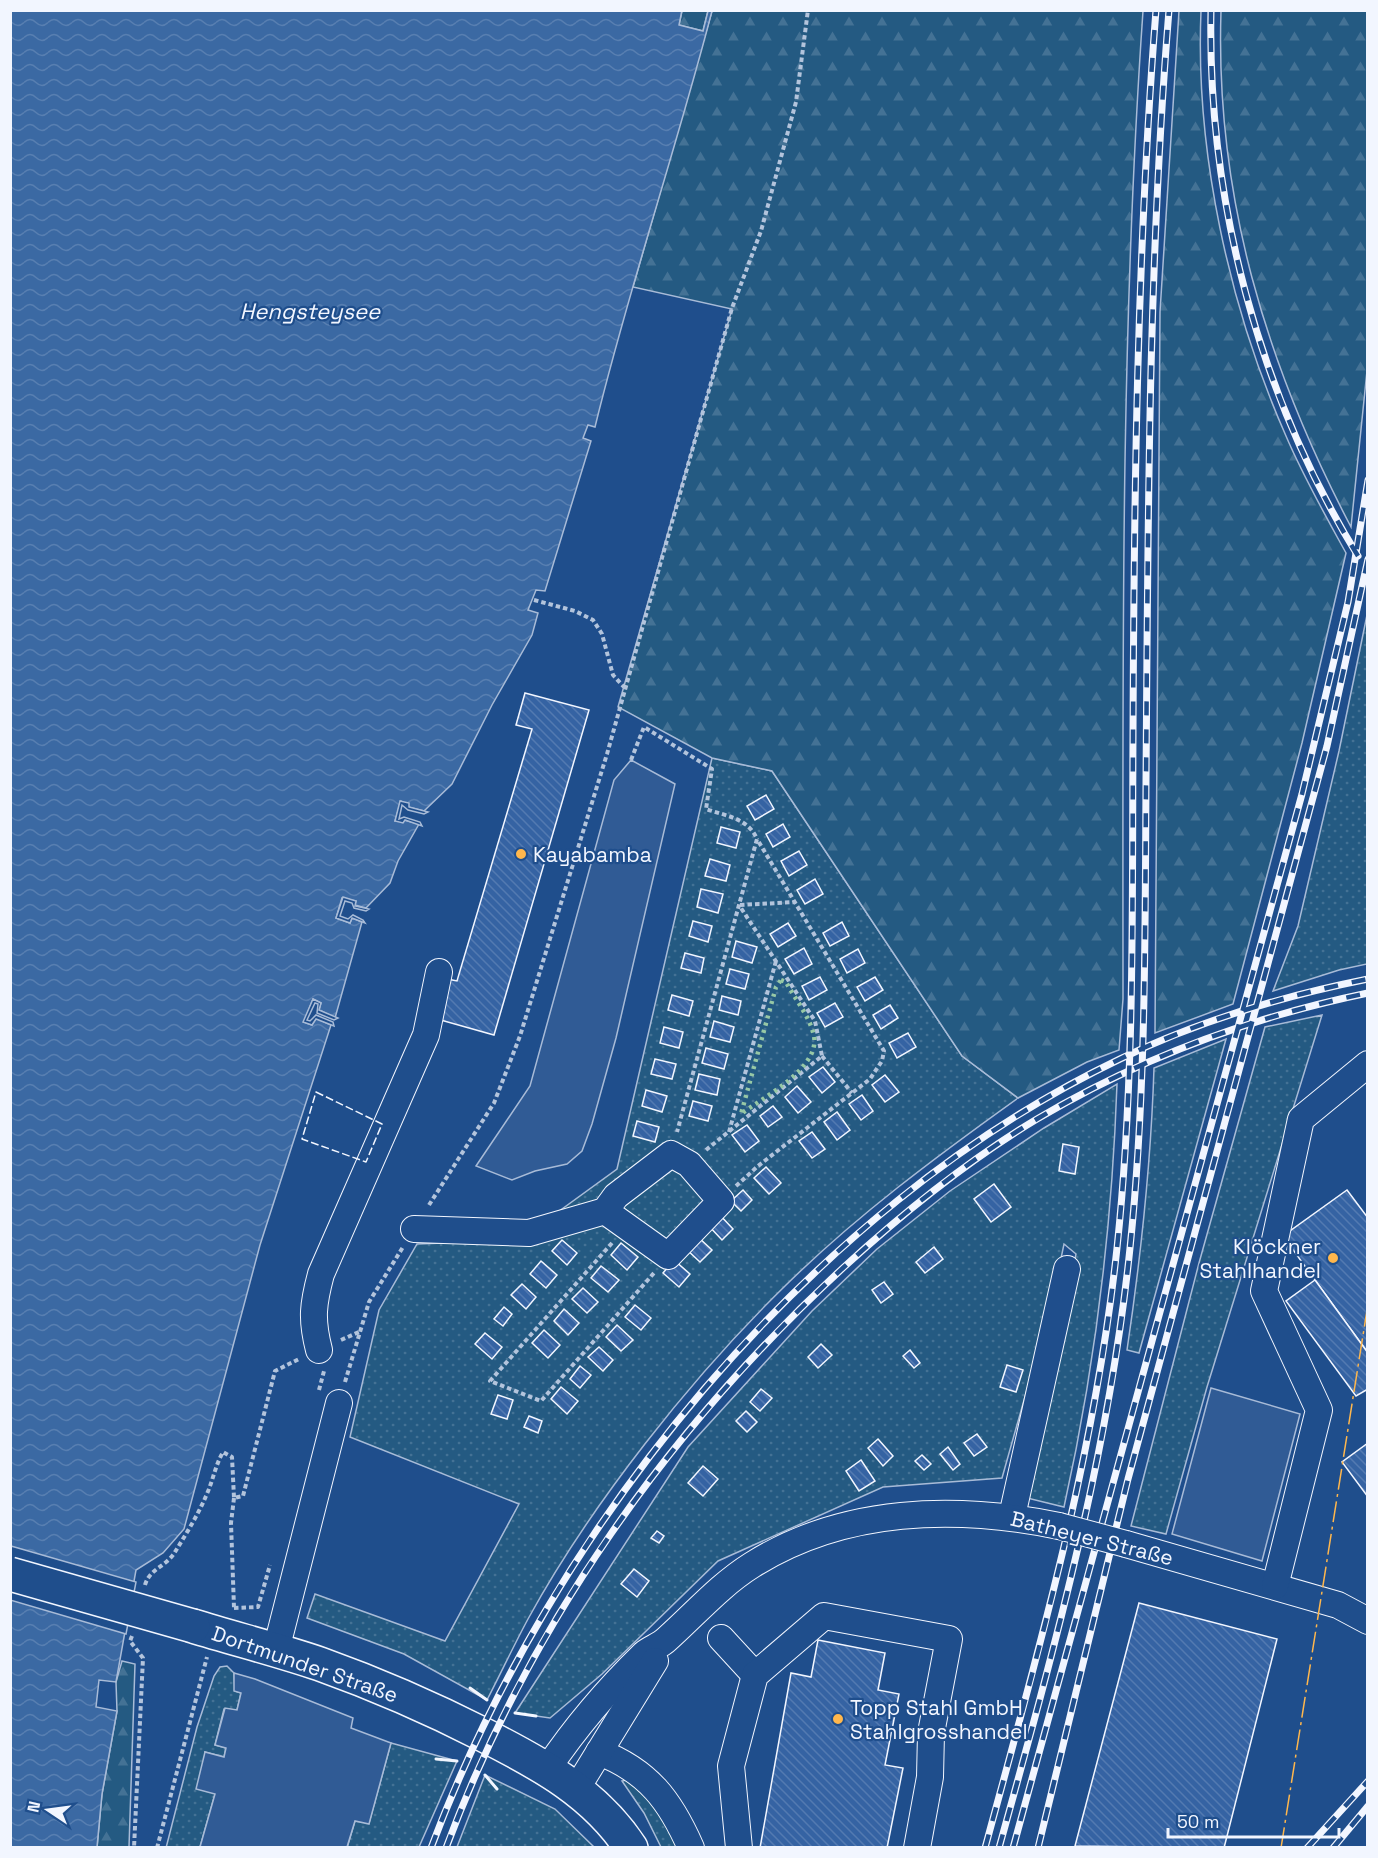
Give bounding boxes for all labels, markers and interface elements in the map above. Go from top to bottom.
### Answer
water label: Hengsteysee [240,297,381,325]
place label: Kayabamba [533,841,652,868]
marker: Kayabamba [514,847,528,861]
place label: Klöckner Stahlhandel [1200,1233,1321,1284]
marker: Klöckner Stahlhandel [1326,1251,1340,1265]
street label: Batheyer Straße [1008,1505,1176,1571]
street label: Dortmunder Straße [208,1619,402,1709]
place label: Topp Stahl GmbH Stahlgrosshandel [850,1694,1028,1745]
marker: Topp Stahl GmbH Stahlgrosshandel [831,1712,845,1726]
north arrow [18,1780,78,1840]
text: N [22,1799,45,1814]
scale bar [1168,1801,1339,1839]
text: 50 m [1177,1810,1219,1833]

